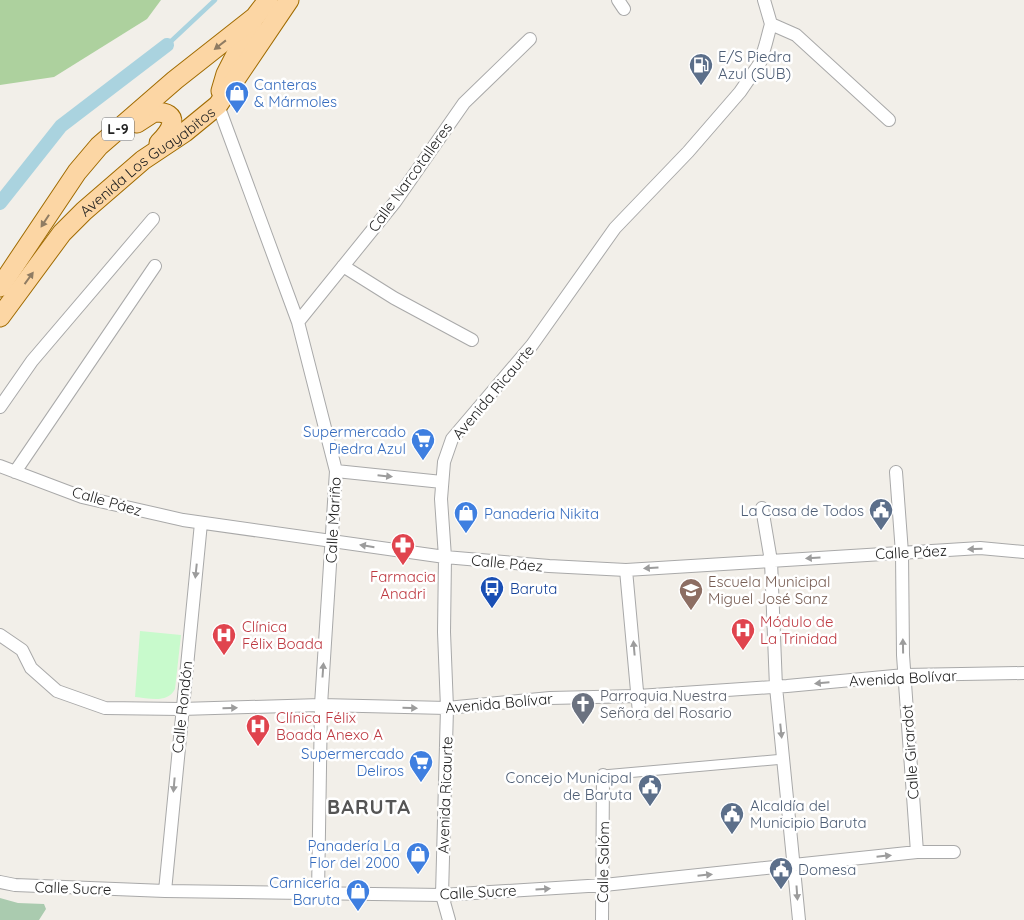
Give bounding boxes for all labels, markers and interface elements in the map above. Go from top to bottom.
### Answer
one-way arrow [214,39,227,50]
place label: E/S Piedra Azul (SUB) [718,47,791,83]
fuel station icon: E/S Piedra Azul (SUB) [688,52,714,86]
place label: Canteras & Mármoles [254,75,337,111]
shop icon: Canteras & Mármoles [224,80,250,114]
street label: Avenida Los Guayabitos [75,102,219,220]
road number: L-9 [102,118,134,140]
street label: Calle Narcotalleres [364,118,456,236]
one-way arrow [40,214,50,227]
one-way arrow [24,271,34,285]
street label: Avenida Ricaurte [448,341,538,443]
place label: Supermercado Piedra Azul [303,422,406,458]
supermarket icon: Supermercado Piedra Azul [410,427,436,461]
one-way arrow [377,472,393,480]
street label: Calle Mariño [321,476,345,564]
street label: Calle Páez [70,482,144,520]
public building icon: La Casa de Todos [868,497,894,531]
shop icon: Panaderia Nikita [453,500,479,534]
place label: La Casa de Todos [740,501,864,520]
place label: Panaderia Nikita [484,504,599,523]
pharmacy icon: Farmacia Anadri [390,532,416,566]
one-way arrow [359,541,375,549]
street label: Calle Páez [875,541,947,563]
one-way arrow [967,545,983,553]
street label: Calle Páez [470,550,544,576]
one-way arrow [805,555,821,563]
one-way arrow [192,564,200,580]
one-way arrow [643,565,659,573]
place label: Farmacia Anadri [370,567,436,603]
place label: Escuela Municipal Miguel José Sanz [708,572,830,608]
bus stop icon: Baruta [479,575,505,609]
school or university icon: Escuela Municipal Miguel José Sanz [678,577,704,611]
place label: Baruta [510,579,557,598]
place label: Módulo de La Trinidad [760,612,837,648]
place label: Clínica Félix Boada [242,617,323,653]
hospital icon: Módulo de La Trinidad [730,617,756,651]
hospital icon: Clínica Félix Boada [211,622,237,656]
one-way arrow [899,638,907,654]
one-way arrow [629,640,637,656]
street label: Calle Rondón [168,660,196,754]
one-way arrow [320,662,328,678]
street label: Avenida Bolívar [849,666,958,690]
one-way arrow [813,679,829,687]
place label: Parroquia Nuestra Señora del Rosario [600,686,732,722]
street label: Avenida Bolívar [444,689,554,717]
church icon: Parroquia Nuestra Señora del Rosario [570,691,596,725]
one-way arrow [222,703,238,711]
one-way arrow [402,704,418,712]
street label: Calle Girardot [897,704,923,800]
place label: Clínica Félix Boada Anexo A [276,708,383,744]
hospital icon: Clínica Félix Boada Anexo A [245,713,271,747]
one-way arrow [777,724,785,740]
street label: Avenida Ricaurte [433,736,457,854]
place label: Supermercado Deliros [301,744,404,780]
supermarket icon: Supermercado Deliros [408,749,434,783]
place label: Concejo Municipal de Baruta [506,768,632,804]
public building icon: Concejo Municipal de Baruta [637,773,663,807]
one-way arrow [170,778,178,794]
district label: BARUTA [327,794,411,819]
place label: Alcaldía del Municipio Baruta [750,796,867,832]
public building icon: Alcaldía del Municipio Baruta [719,801,745,835]
street label: Calle Salóm [593,821,613,903]
place label: Panadería La Flor del 2000 [307,836,400,872]
shop icon: Panadería La Flor del 2000 [405,841,431,875]
one-way arrow [876,852,892,860]
public building icon: Domesa [768,856,794,890]
place label: Domesa [798,860,856,879]
one-way arrow [697,871,713,879]
place label: Carnicería Baruta [269,873,340,909]
street label: Calle Sucre [34,877,112,899]
shop icon: Carnicería Baruta [345,878,371,912]
street label: Calle Sucre [439,881,517,903]
one-way arrow [536,884,552,892]
one-way arrow [794,885,802,901]

